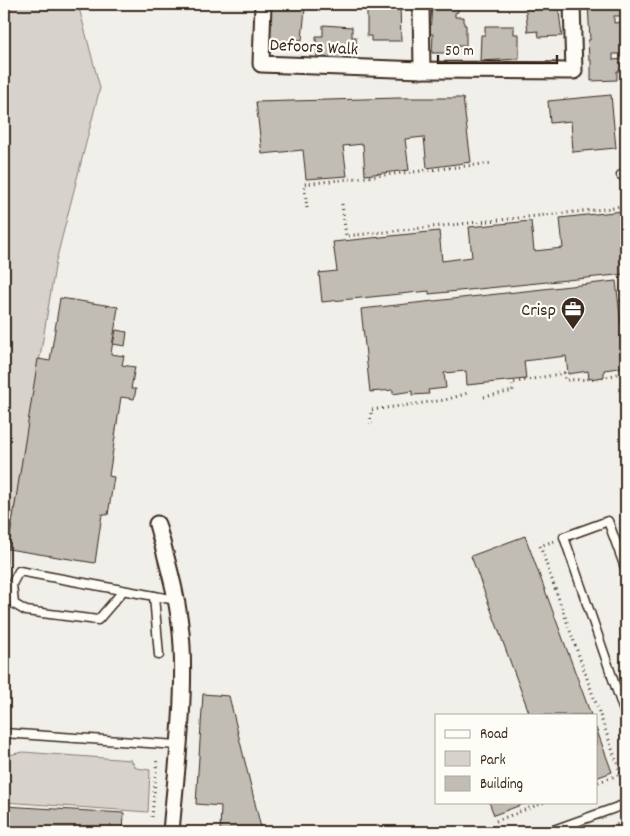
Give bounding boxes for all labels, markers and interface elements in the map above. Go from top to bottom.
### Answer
scale bar [438,32,556,64]
street label: Defoors Walk [269,34,359,63]
text: 50 m [445,41,474,63]
office icon: Crisp [560,296,586,330]
place label: Crisp [521,299,556,324]
legend [435,714,598,804]
text: Road [480,724,508,746]
text: Park [480,750,506,772]
text: Building [480,774,523,796]

